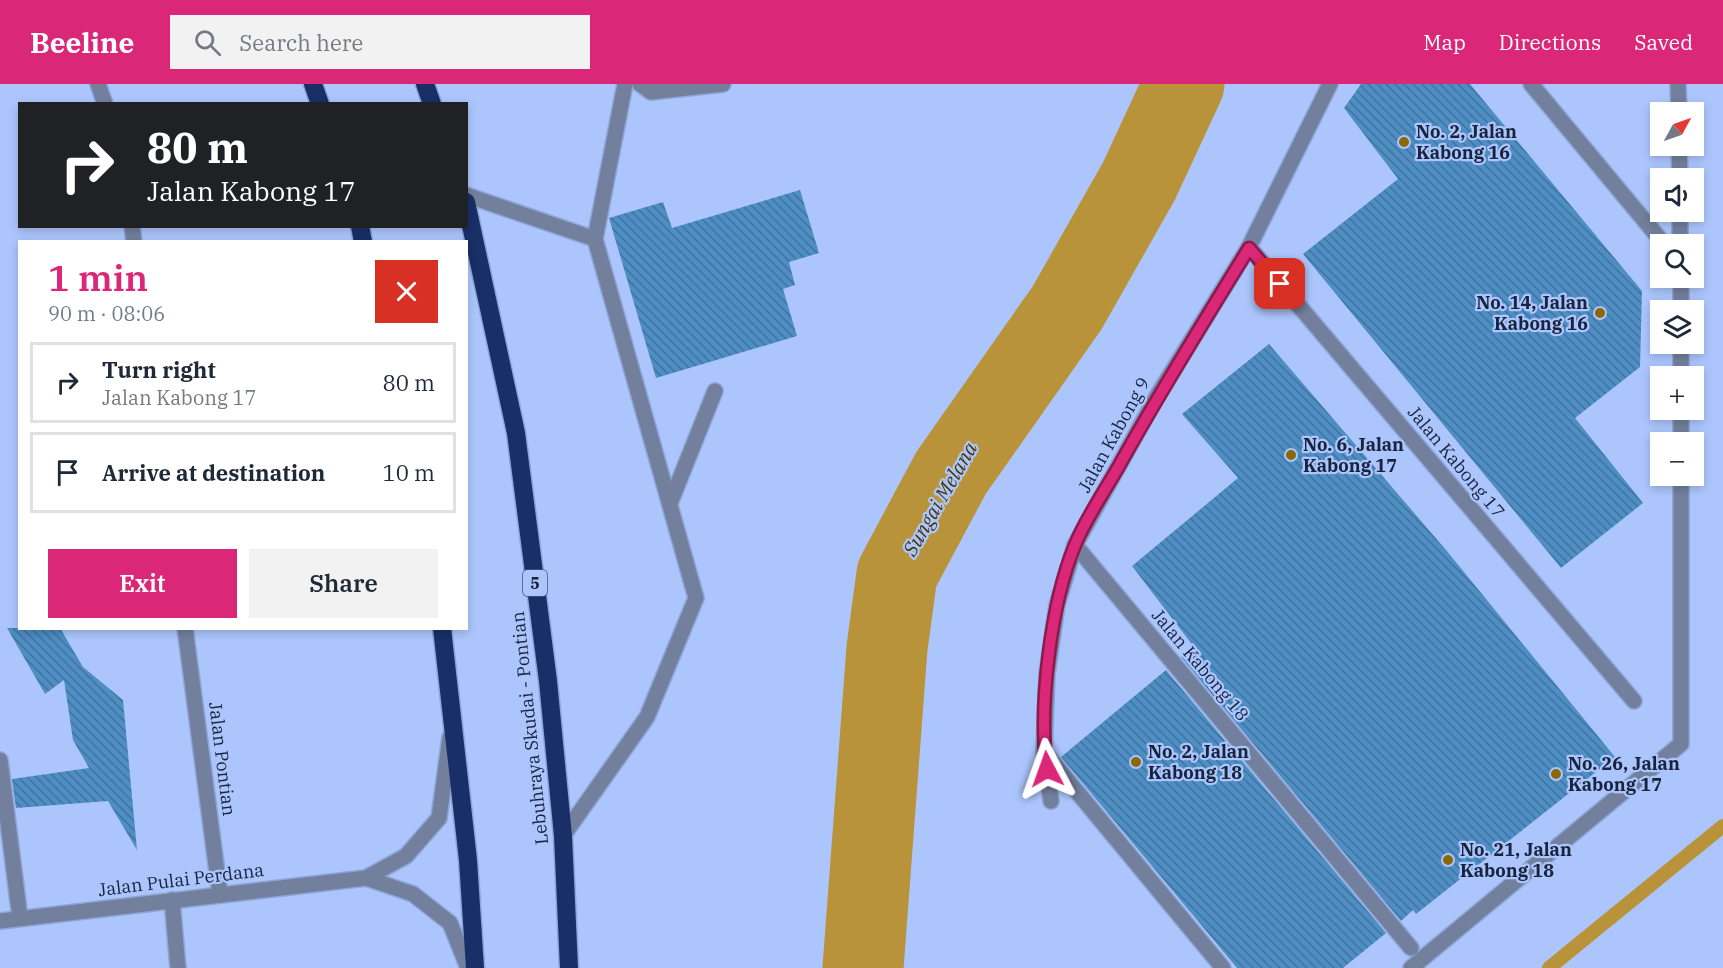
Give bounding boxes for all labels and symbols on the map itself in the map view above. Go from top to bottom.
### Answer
north arrow [1650,102,1704,156]
place label: No. 2, Jalan Kabong 16 [1416,120,1517,164]
marker: No. 2, Jalan Kabong 16 [1397,135,1411,149]
pin [1254,258,1305,309]
place label: No. 14, Jalan Kabong 16 [1476,291,1588,335]
marker: No. 14, Jalan Kabong 16 [1593,306,1607,320]
street label: Jalan Kabong 9 [1072,373,1155,496]
street label: Jalan Kabong 17 [1403,401,1510,522]
place label: No. 6, Jalan Kabong 17 [1303,433,1404,477]
water label: Sungai Melana [895,437,983,562]
marker: No. 6, Jalan Kabong 17 [1284,448,1298,462]
road number: 5 [523,570,547,596]
street label: Jalan Kabong 18 [1147,604,1254,725]
street label: Lebuhraya Skudai - Pontian [506,610,553,846]
street label: Jalan Pontian [204,701,241,817]
position arrow [1015,737,1079,801]
place label: No. 2, Jalan Kabong 18 [1148,740,1249,784]
place label: No. 26, Jalan Kabong 17 [1568,752,1680,796]
marker: No. 2, Jalan Kabong 18 [1129,755,1143,769]
marker: No. 26, Jalan Kabong 17 [1549,767,1563,781]
place label: No. 21, Jalan Kabong 18 [1460,838,1572,882]
marker: No. 21, Jalan Kabong 18 [1441,853,1455,867]
street label: Jalan Pulai Perdana [97,858,265,901]

